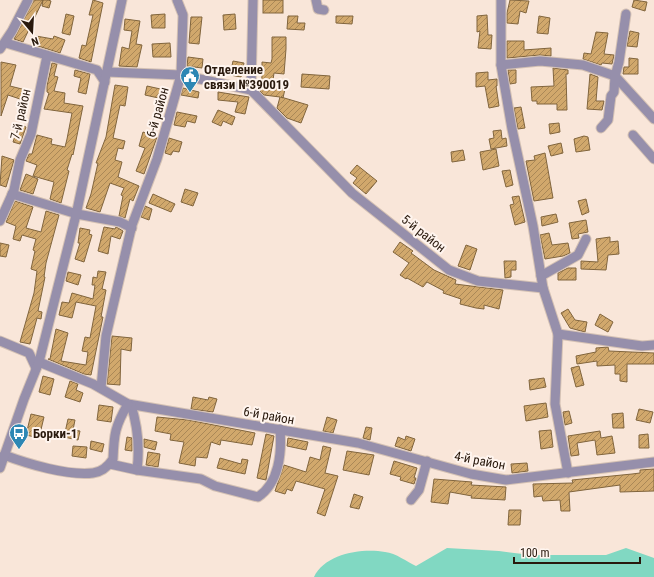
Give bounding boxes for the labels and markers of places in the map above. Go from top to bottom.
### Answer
place label: Отделение связи №390019 [204,62,289,92]
public building icon: Отделение связи №390019 [179,65,201,93]
bus stop icon: Борки-1 [8,422,30,450]
place label: Борки-1 [33,426,77,441]

